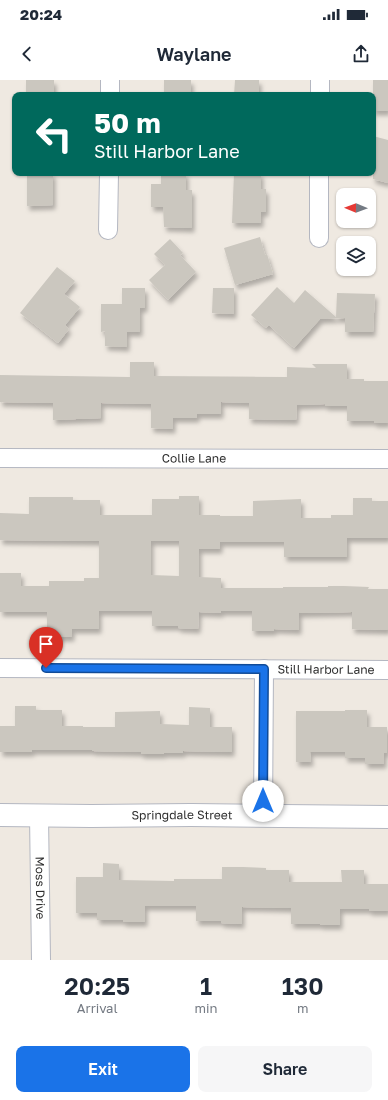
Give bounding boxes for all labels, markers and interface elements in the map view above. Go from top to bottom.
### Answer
text: 20:24 [20,5,62,23]
icon: back [16,43,38,65]
text: Waylane [156,43,232,65]
icon: share [350,43,372,65]
text: 50 m [94,106,161,139]
icon: left [28,108,80,160]
text: Still Harbor Lane [94,140,240,162]
north arrow [336,188,376,228]
map controls [336,188,376,276]
button: layers [336,236,376,276]
street label: Collie Lane [162,450,226,466]
pin [29,627,63,668]
icon: arrive [35,633,57,655]
street label: Still Harbor Lane [277,661,375,677]
position arrow [242,780,284,822]
street label: Springdale Street [131,807,233,823]
street label: Moss Drive [33,856,48,920]
text: 20:25 [64,971,130,1000]
text: 1 [200,971,212,1000]
text: 130 [282,971,324,1000]
text: Arrival [77,1000,118,1016]
text: min [194,1000,217,1016]
text: m [297,1000,308,1016]
button: Exit [16,1046,190,1092]
button: Share [198,1046,372,1092]

